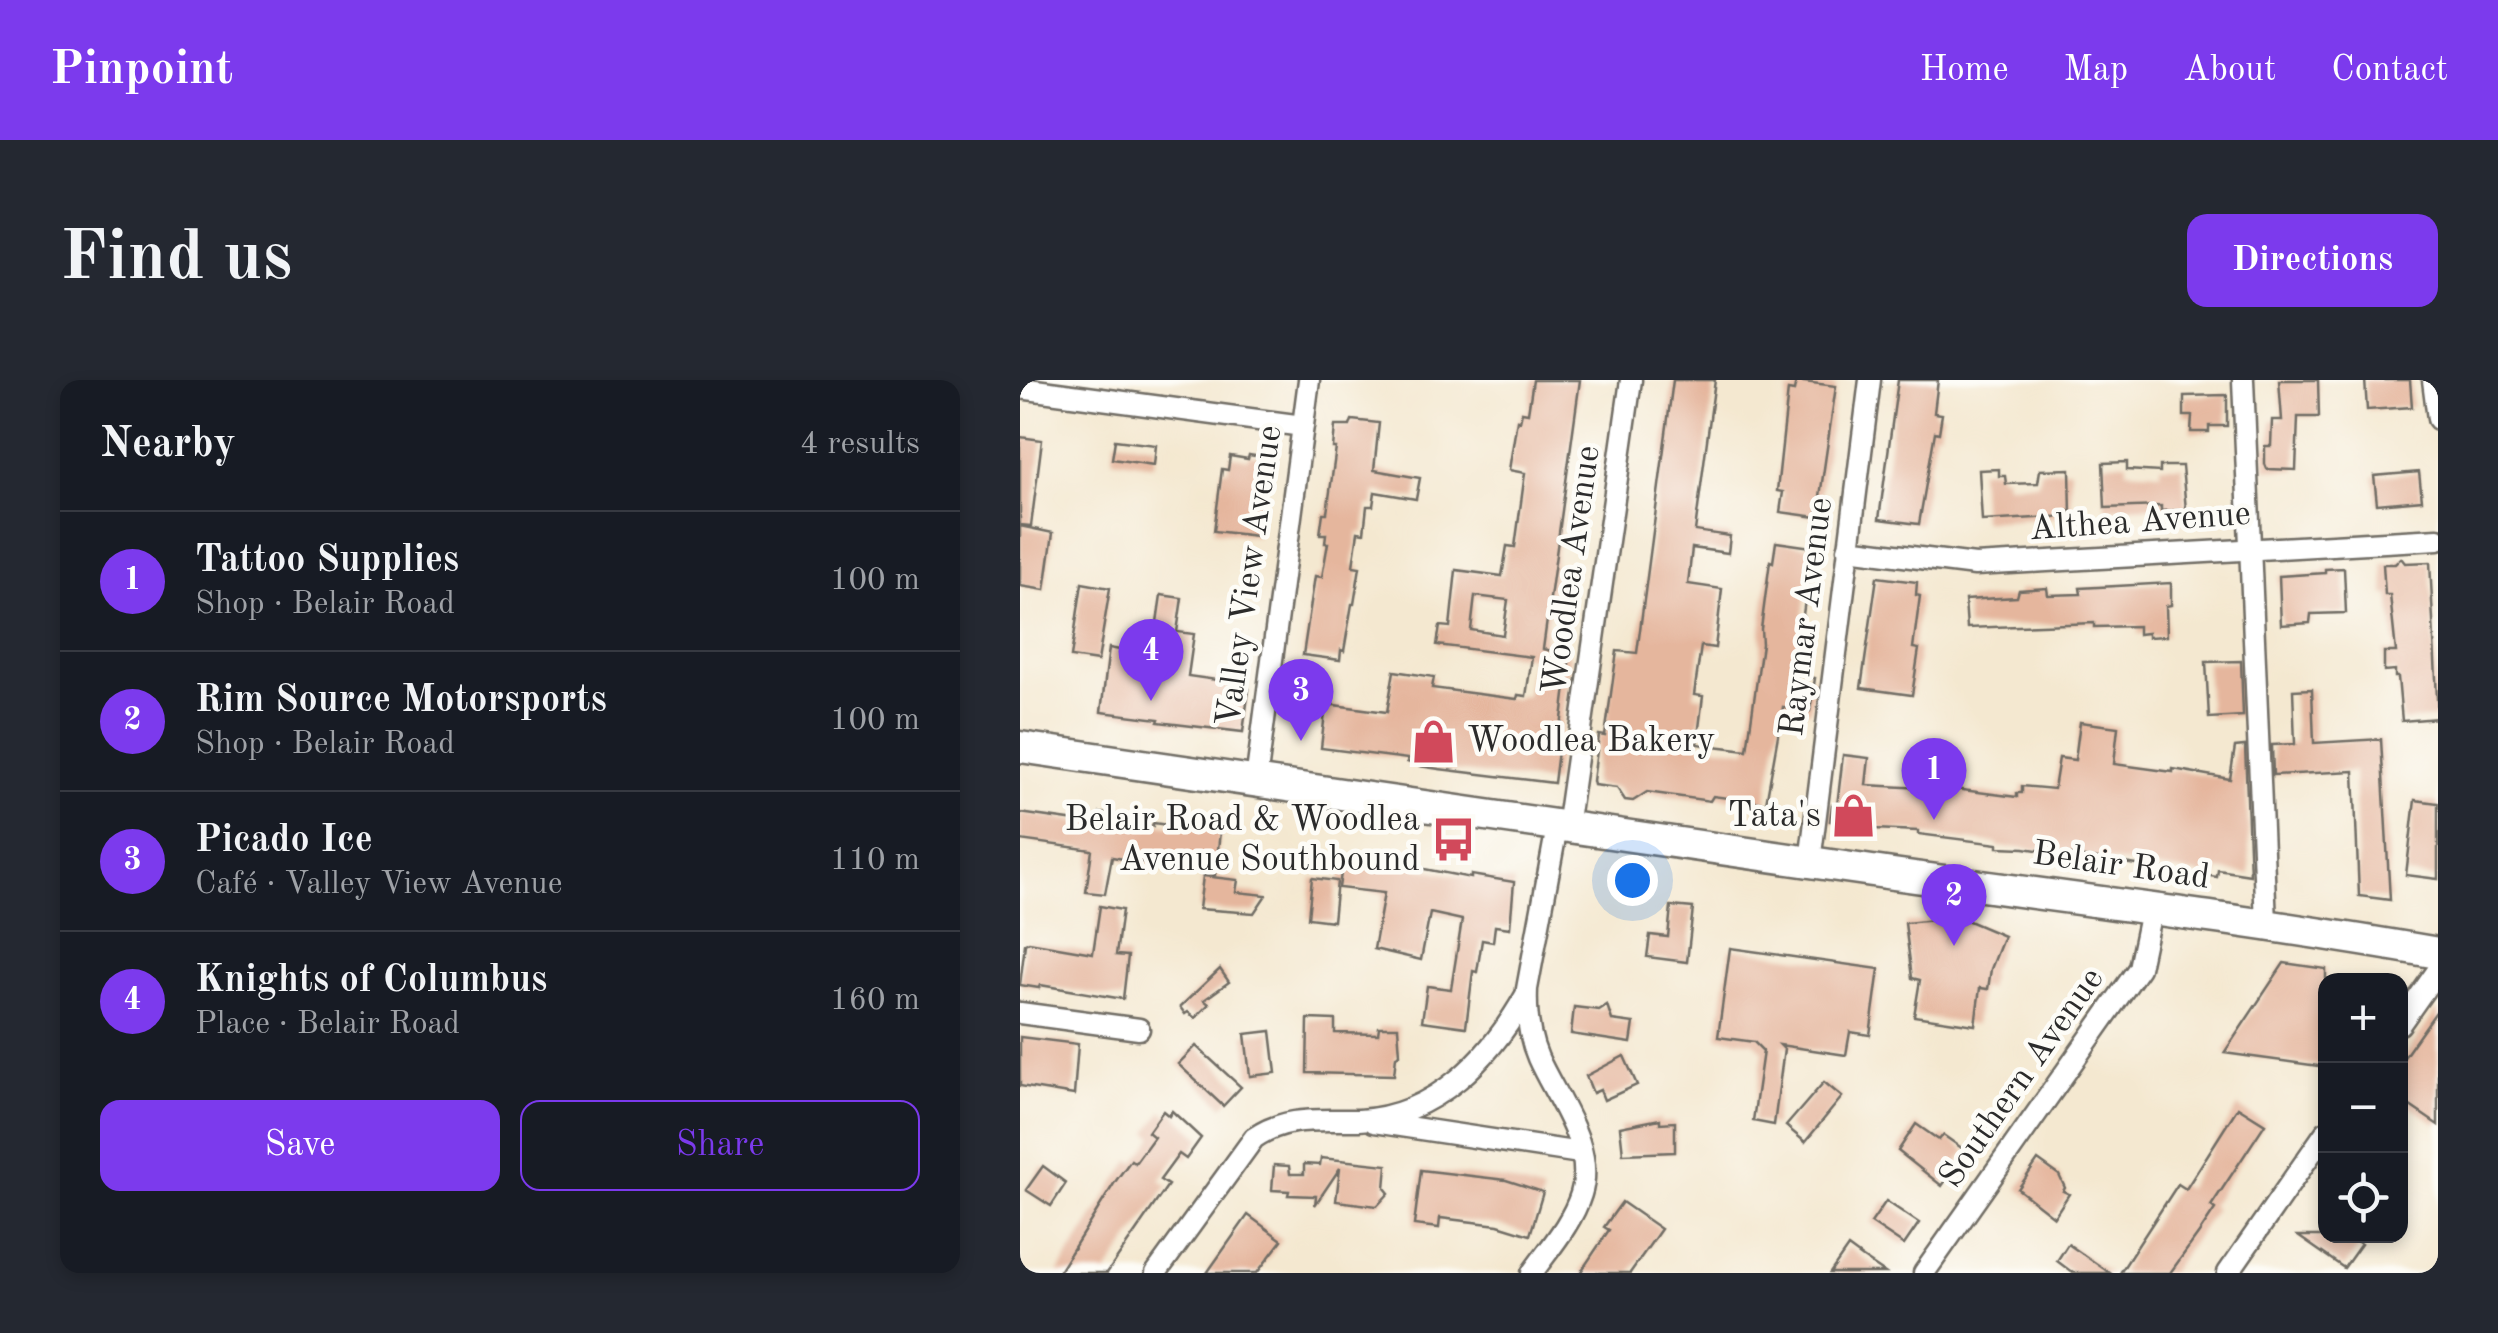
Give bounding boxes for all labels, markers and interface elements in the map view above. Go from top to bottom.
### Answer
text: Pinpoint [50,46,233,94]
text: Home [1920,53,2009,88]
text: Map [2064,53,2128,88]
text: About [2183,53,2276,88]
text: Contact [2331,53,2448,88]
button: Directions [2187,214,2438,307]
text: Find us [60,225,292,295]
street label: Valley View Avenue [1212,423,1288,729]
text: Nearby [100,424,236,466]
text: 4 results [800,429,920,461]
street label: Woodlea Avenue [1537,443,1607,697]
street label: Raymar Avenue [1775,495,1839,739]
street label: Althea Avenue [2028,497,2252,547]
text: Tattoo Supplies [195,542,459,580]
text: 1 [123,565,142,597]
text: 100 m [830,565,920,597]
text: Shop · Belair Road [195,589,455,621]
pin: 4 [1118,618,1184,701]
pin: 3 [1268,658,1334,741]
text: Rim Source Motorsports [195,682,607,720]
text: 2 [123,705,142,737]
text: 100 m [830,705,920,737]
shop icon: Woodlea Bakery [1410,717,1458,765]
place label: Woodlea Bakery [1467,724,1715,759]
text: Shop · Belair Road [195,729,455,761]
pin: 1 [1902,738,1966,820]
shop icon: Tata's [1830,792,1878,840]
place label: Tata's [1727,799,1821,834]
place label: Belair Road & Woodlea Avenue Southbound [1064,803,1420,878]
bus stop icon: Belair Road & Woodlea Avenue Southbound [1429,816,1477,864]
text: Picado Ice [195,822,373,860]
street label: Belair Road [2030,836,2212,896]
text: 3 [123,845,142,877]
text: 110 m [830,845,920,877]
your location [1607,855,1658,906]
pin: 2 [1922,864,1986,946]
text: Café · Valley View Avenue [195,869,562,901]
text: Knights of Columbus [195,962,547,1000]
street label: Southern Avenue [1933,962,2111,1194]
map controls [2318,973,2408,1243]
button: + [2318,973,2408,1063]
text: 4 [123,985,142,1017]
text: 160 m [830,985,920,1017]
text: Place · Belair Road [195,1009,460,1041]
button: − [2318,1063,2408,1153]
button: Save [100,1100,500,1191]
button: Share [520,1100,920,1191]
button: locate [2318,1153,2408,1243]

